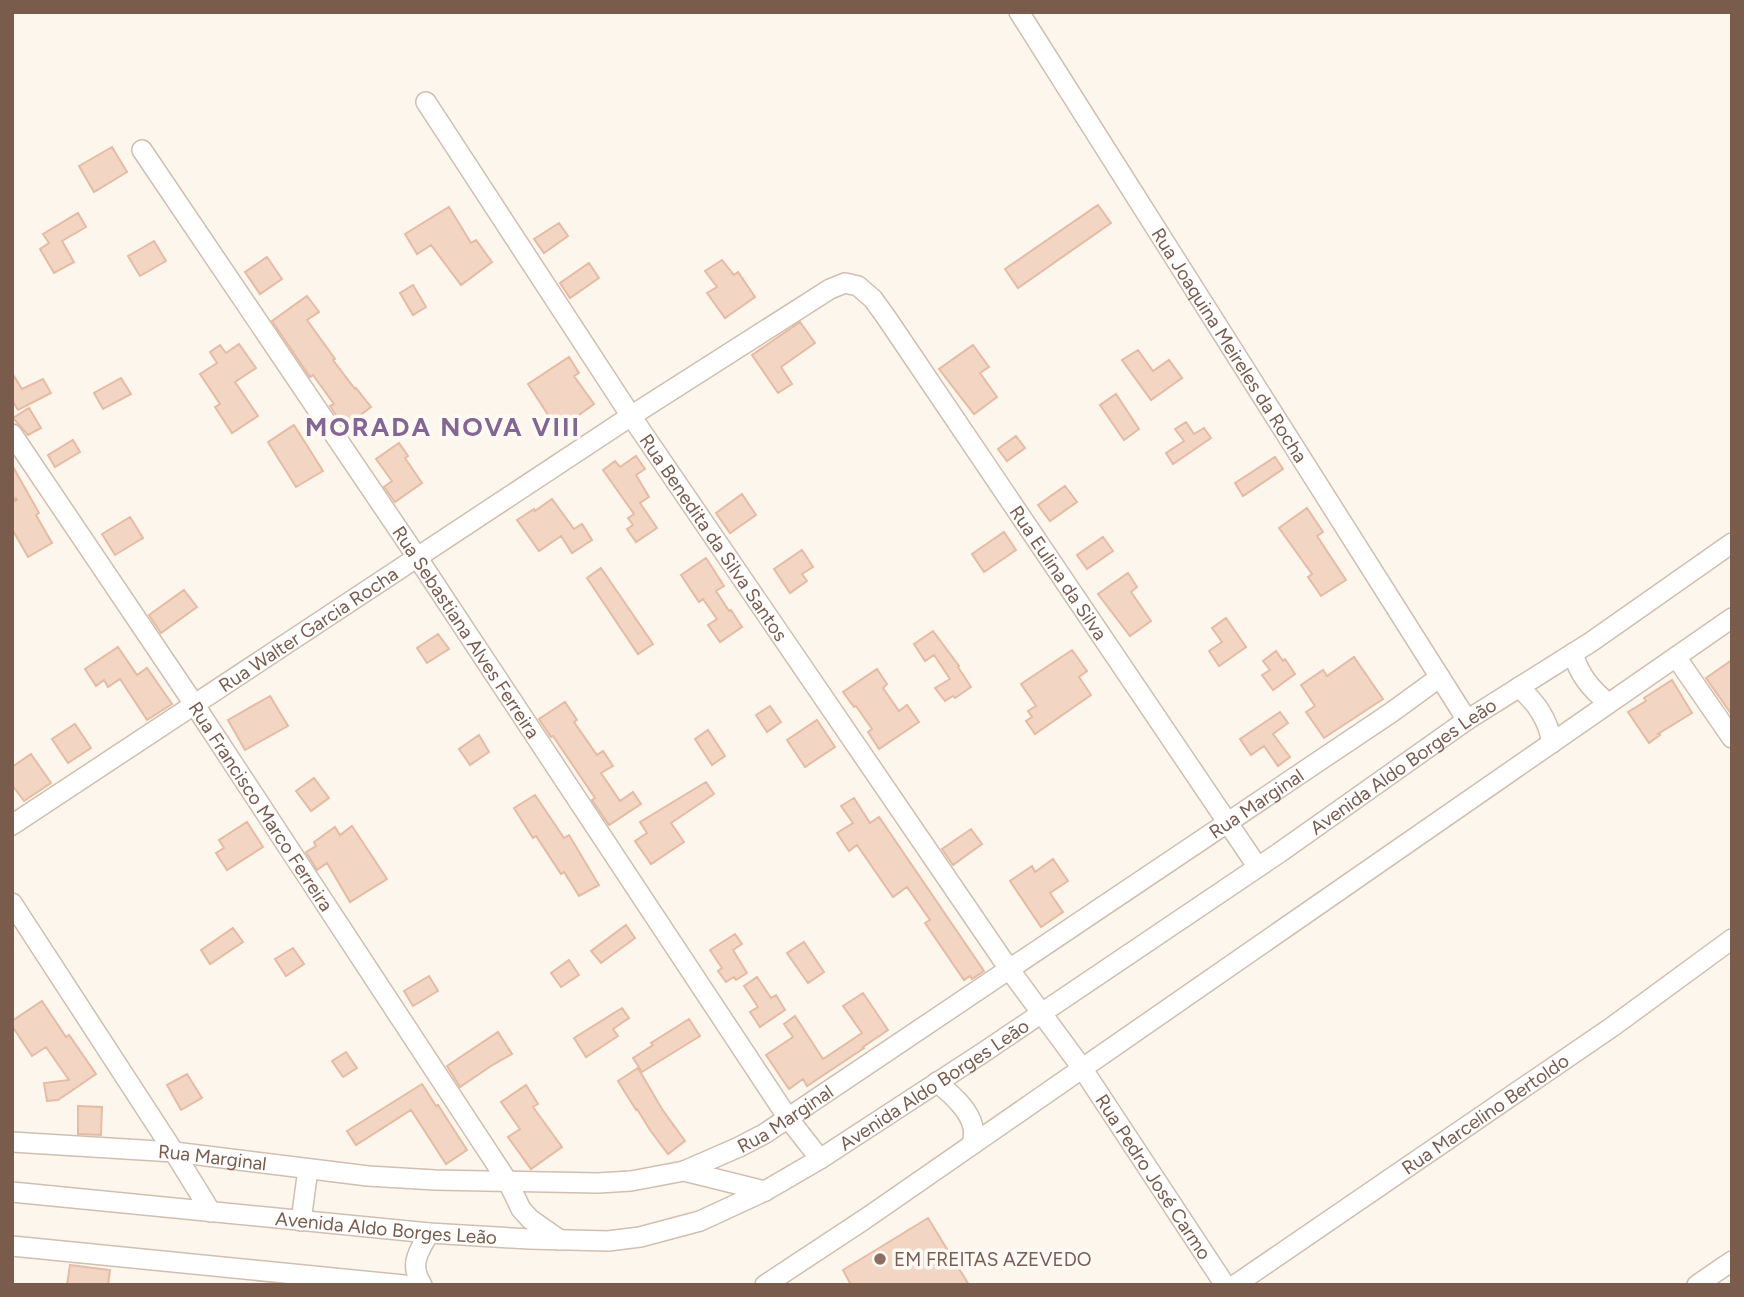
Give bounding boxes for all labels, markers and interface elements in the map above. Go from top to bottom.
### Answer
street label: Rua Joaquina Meireles da Rocha [1147,223,1312,467]
district label: MORADA NOVA VIII [305,411,581,443]
street label: Rua Benedita da Silva Santos [635,429,793,645]
street label: Rua Eulina da Silva [1005,501,1112,644]
street label: Rua Sebastiana Alves Ferreira [388,521,545,743]
street label: Rua Walter Garcia Rocha [214,562,402,697]
street label: Avenida Aldo Borges Leão [1305,693,1501,839]
street label: Rua Francisco Marco Ferreira [184,697,338,915]
street label: Rua Marginal [1204,763,1308,843]
street label: Avenida Aldo Borges Leão [835,1014,1033,1155]
street label: Rua Marcelino Bertoldo [1397,1049,1573,1179]
street label: Rua Marginal [733,1080,837,1157]
street label: Rua Pedro José Carmo [1091,1090,1216,1264]
street label: Rua Marginal [157,1140,268,1175]
street label: Avenida Aldo Borges Leão [274,1206,498,1249]
place label: EM FREITAS AZEVEDO [894,1248,1092,1271]
marker: EM FREITAS AZEVEDO [872,1251,888,1267]

